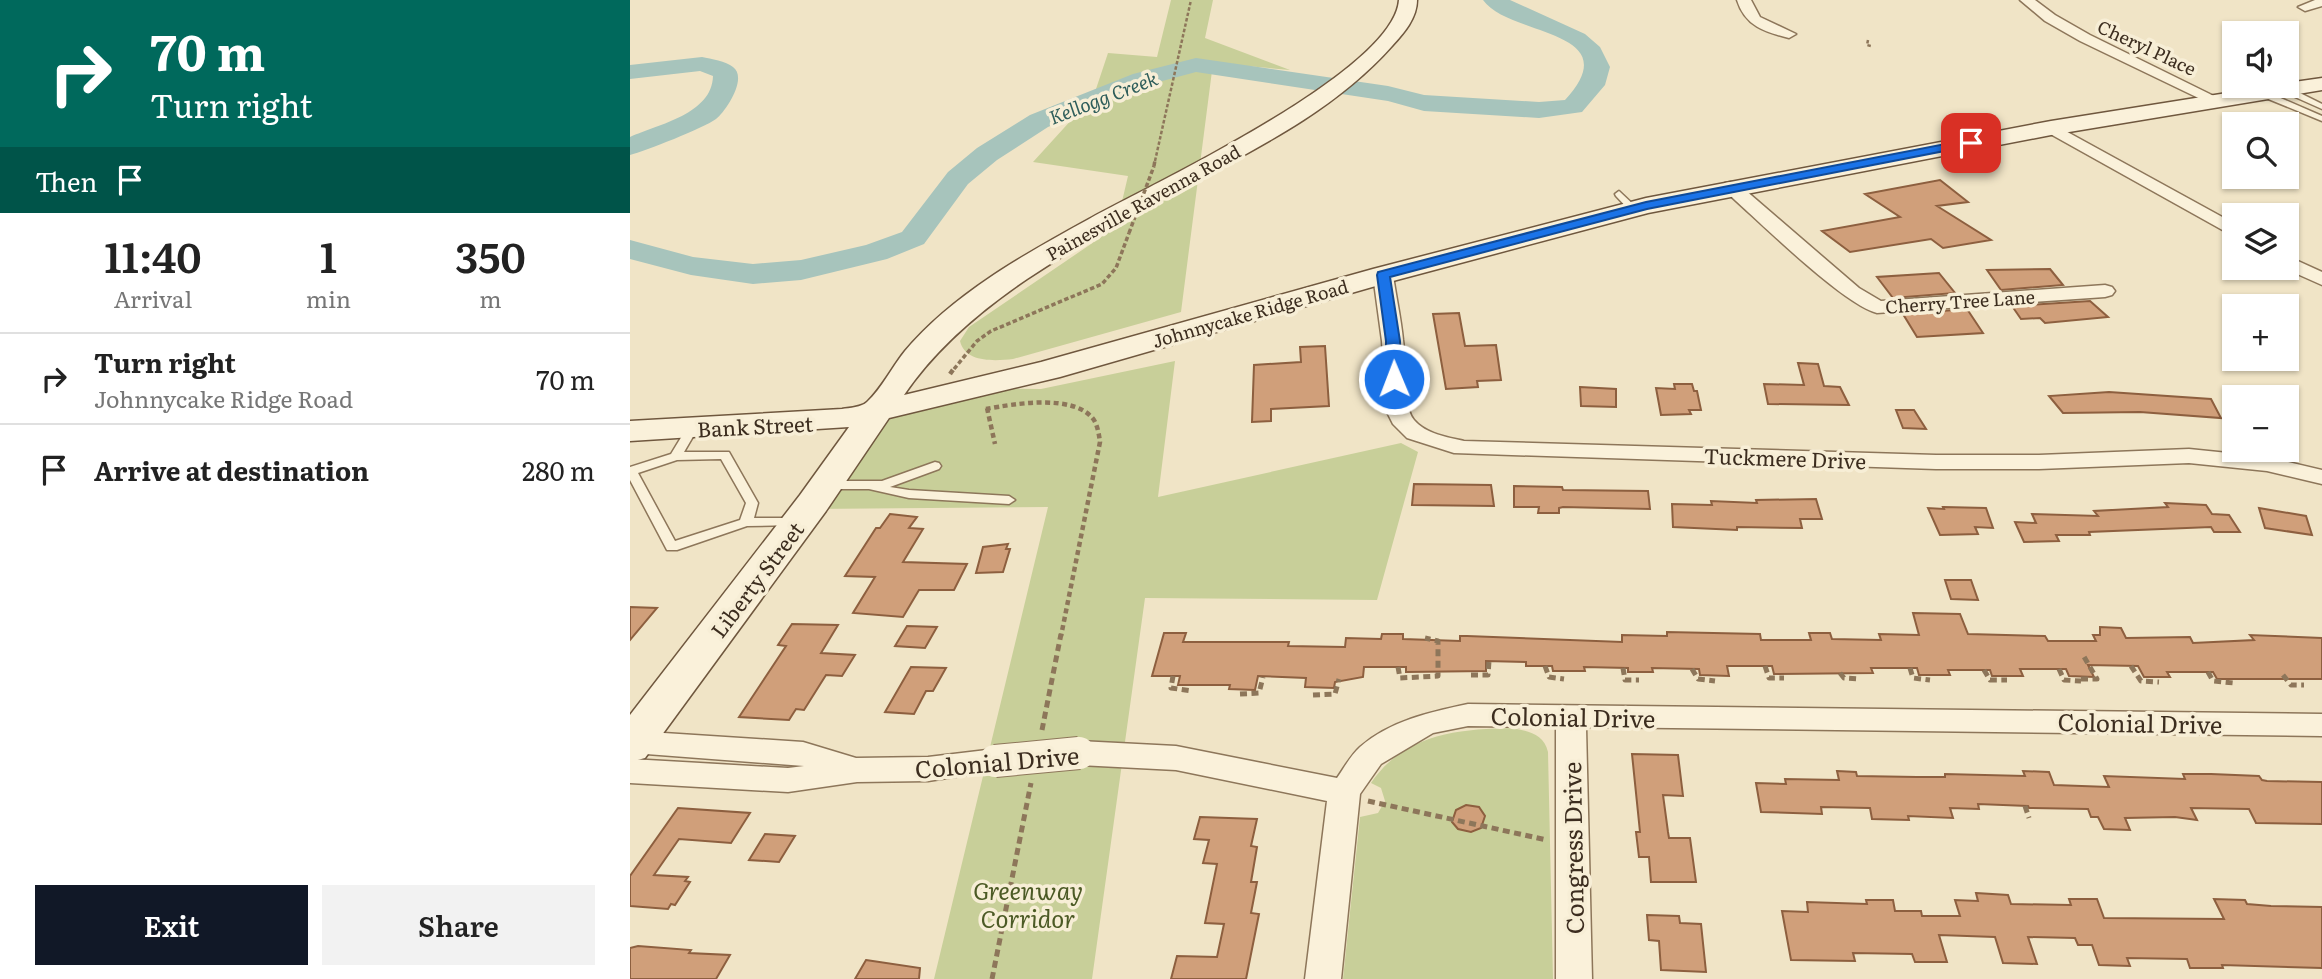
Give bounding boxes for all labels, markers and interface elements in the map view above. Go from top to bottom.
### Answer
street label: Cheryl Place [2093,12,2201,82]
text: 70 m [150,13,265,86]
map controls [2222,21,2299,462]
button: sound [2222,21,2299,98]
icon: right [35,28,126,119]
water label: Kellogg Creek [1045,63,1162,131]
text: Turn right [150,80,312,128]
button: search [2222,112,2299,189]
pin [1941,113,2001,173]
icon: arrive [1952,124,1990,162]
street label: Painesville Ravenna Road [1041,137,1245,267]
text: Then [35,161,97,200]
icon: arrive [111,161,149,199]
button: layers [2222,203,2299,280]
text: 11:40 [104,224,202,286]
text: 1 [320,224,337,286]
text: 350 [455,224,526,286]
street label: Johnnycake Ridge Road [1149,272,1351,354]
text: Arrival [114,281,192,315]
text: min [306,281,351,315]
text: m [479,281,502,315]
street label: Cherry Tree Lane [1884,282,2036,320]
button: + [2222,294,2299,371]
text: Turn right [94,342,236,381]
position arrow [1357,342,1431,416]
text: 70 m [536,359,595,398]
icon: right [35,360,73,398]
text: Johnnycake Ridge Road [94,381,353,415]
button: − [2222,385,2299,462]
street label: Bank Street [696,406,814,444]
street label: Tuckmere Drive [1703,439,1867,475]
text: Arrive at destination [94,450,369,489]
text: 280 m [522,450,595,489]
icon: arrive [35,451,73,489]
street label: Liberty Street [702,514,810,643]
street label: Colonial Drive [1490,697,1656,735]
street label: Colonial Drive [2057,703,2223,741]
street label: Colonial Drive [913,736,1081,786]
street label: Congress Drive [1553,761,1591,935]
park label: Greenway Corridor [973,872,1083,935]
button: Exit [35,885,308,965]
button: Share [322,885,595,965]

